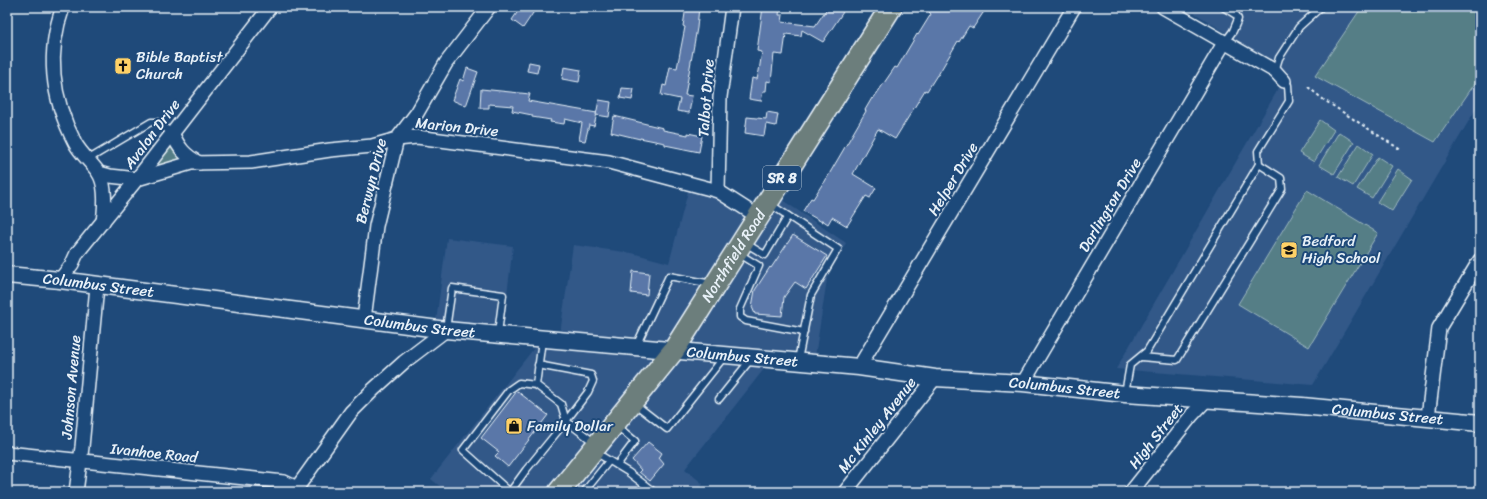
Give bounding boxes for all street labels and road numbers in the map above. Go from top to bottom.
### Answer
street label: Talbot Drive [690,58,722,138]
street label: Avalon Drive [116,93,187,175]
street label: Marion Drive [414,110,500,144]
street label: Berwyn Drive [348,135,394,227]
street label: Helper Drive [921,137,985,221]
street label: Darlington Drive [1071,152,1149,257]
road number: SR 8 [763,166,801,190]
street label: Northfield Road [694,203,773,308]
street label: Columbus Street [42,265,156,305]
street label: Columbus Street [363,307,477,346]
street label: Johnson Avenue [53,334,89,441]
street label: Columbus Street [685,339,800,375]
street label: Columbus Street [1008,369,1122,406]
street label: Mc Kinley Avenue [831,371,923,479]
street label: Columbus Street [1331,396,1445,432]
street label: High Street [1122,397,1190,475]
street label: Ivanhoe Road [108,435,200,471]

